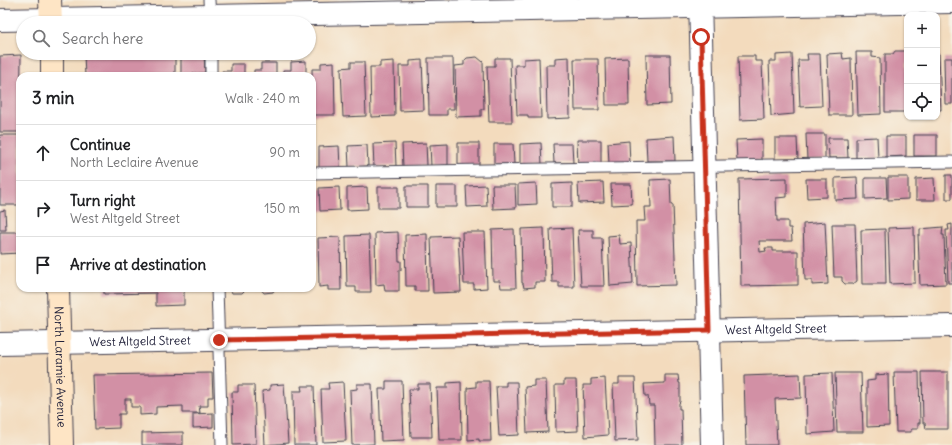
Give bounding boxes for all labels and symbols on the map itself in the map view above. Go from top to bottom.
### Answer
route start [692,28,710,46]
street label: North Laramie Avenue [51,306,70,428]
street label: West Altgeld Street [725,320,827,337]
route end [210,331,228,349]
street label: West Altgeld Street [89,332,191,349]

